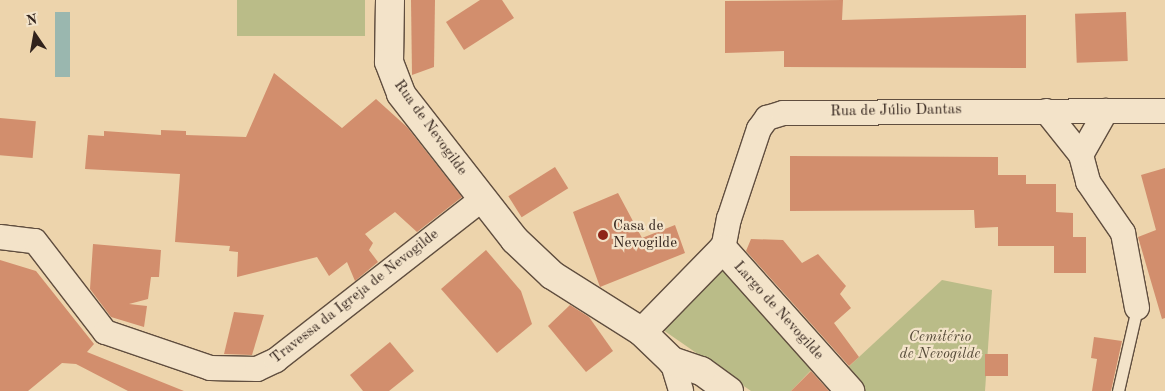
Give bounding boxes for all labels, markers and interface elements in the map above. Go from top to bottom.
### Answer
north arrow [10,10,60,60]
text: N [25,12,39,28]
street label: Rua de Nevogilde [389,77,471,179]
street label: Rua de Júlio Dantas [830,101,962,121]
place label: Casa de Nevogilde [613,217,677,252]
street label: Travessa da Igreja de Nevogilde [267,226,443,368]
marker: Casa de Nevogilde [597,229,609,241]
street label: Largo de Nevogilde [729,258,827,364]
park label: Cemitério de Nevogilde [900,328,980,363]

